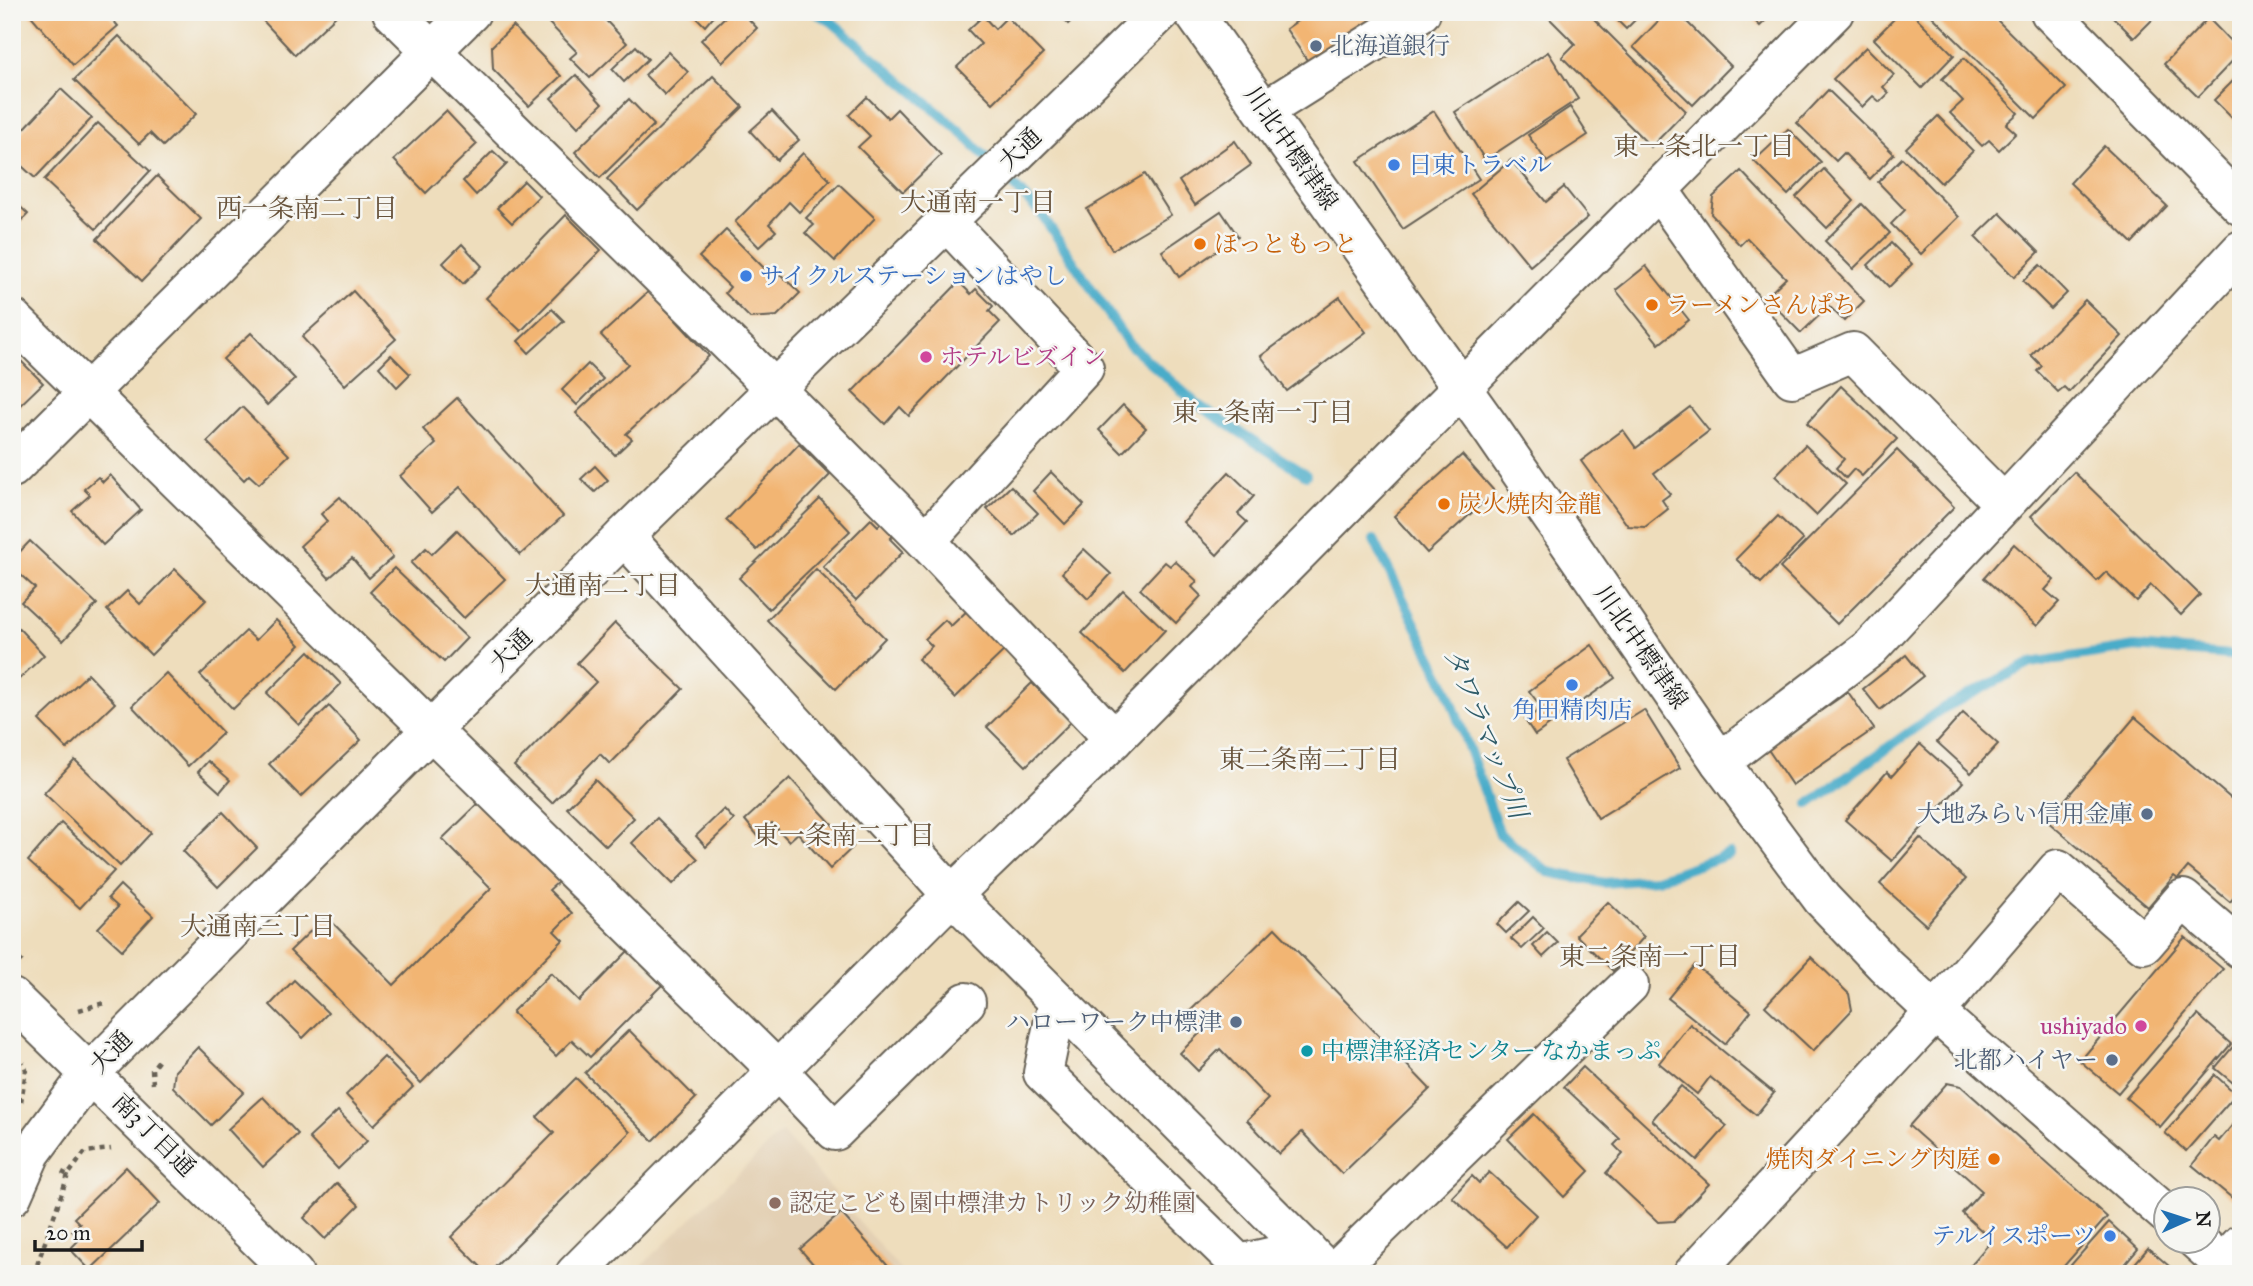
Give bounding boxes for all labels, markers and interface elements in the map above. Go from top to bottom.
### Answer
place label: 北海道銀行 [1330,31,1450,61]
marker: 北海道銀行 [1308,38,1324,54]
street label: 川北中標津線 [1237,80,1345,216]
street label: 大通 [992,122,1048,176]
district label: 東一条北一丁目 [1613,130,1795,162]
place label: 日東トラベル [1408,150,1552,180]
marker: 日東トラベル [1386,157,1402,173]
district label: 大通南一丁目 [900,186,1056,218]
district label: 西一条南二丁目 [216,192,398,224]
place label: ほっともっと [1214,229,1358,259]
marker: ほっともっと [1192,236,1208,252]
place label: サイクルステーションはやし [760,261,1067,291]
marker: サイクルステーションはやし [738,268,754,284]
place label: ラーメンさんぱち [1666,290,1857,320]
marker: ラーメンさんぱち [1644,297,1660,313]
place label: ホテルビズイン [940,342,1106,372]
marker: ホテルビズイン [918,349,934,365]
district label: 東一条南一丁目 [1172,396,1354,428]
place label: 炭火焼肉金龍 [1458,489,1602,519]
marker: 炭火焼肉金龍 [1436,496,1452,512]
district label: 大通南二丁目 [525,569,681,601]
street label: 川北中標津線 [1587,579,1695,715]
street label: 大通 [483,622,539,678]
water label: タワラマップ川 [1437,643,1536,826]
marker: 角田精肉店 [1564,677,1580,693]
place label: 角田精肉店 [1512,695,1632,725]
district label: 東二条南二丁目 [1219,743,1401,775]
place label: 大地みらい信用金庫 [1917,799,2133,829]
marker: 大地みらい信用金庫 [2139,806,2155,822]
district label: 東一条南二丁目 [753,819,935,851]
district label: 大通南三丁目 [180,910,336,942]
district label: 東二条南一丁目 [1559,940,1741,972]
place label: ハローワーク中標津 [1006,1007,1222,1037]
place label: ushiyado [2040,1011,2127,1041]
marker: ハローワーク中標津 [1228,1014,1244,1030]
marker: ushiyado [2133,1018,2149,1034]
street label: 大通 [84,1024,138,1080]
place label: 中標津経済センター なかまっぷ [1321,1036,1661,1066]
marker: 中標津経済センター なかまっぷ [1299,1043,1315,1059]
place label: 北都ハイヤー [1954,1045,2098,1075]
marker: 北都ハイヤー [2104,1052,2120,1068]
street label: 南3丁目通 [106,1087,202,1183]
place label: 焼肉ダイニング肉庭 [1766,1144,1980,1174]
marker: 焼肉ダイニング肉庭 [1986,1151,2002,1167]
north arrow [2152,1184,2222,1254]
place label: 認定こども園中標津カトリック幼稚園 [789,1188,1196,1218]
marker: 認定こども園中標津カトリック幼稚園 [767,1195,783,1211]
scale bar [35,1209,142,1253]
text: N [2192,1210,2215,1228]
text: 20 m [46,1220,91,1246]
place label: テルイスポーツ [1932,1221,2096,1251]
marker: テルイスポーツ [2102,1228,2118,1244]

